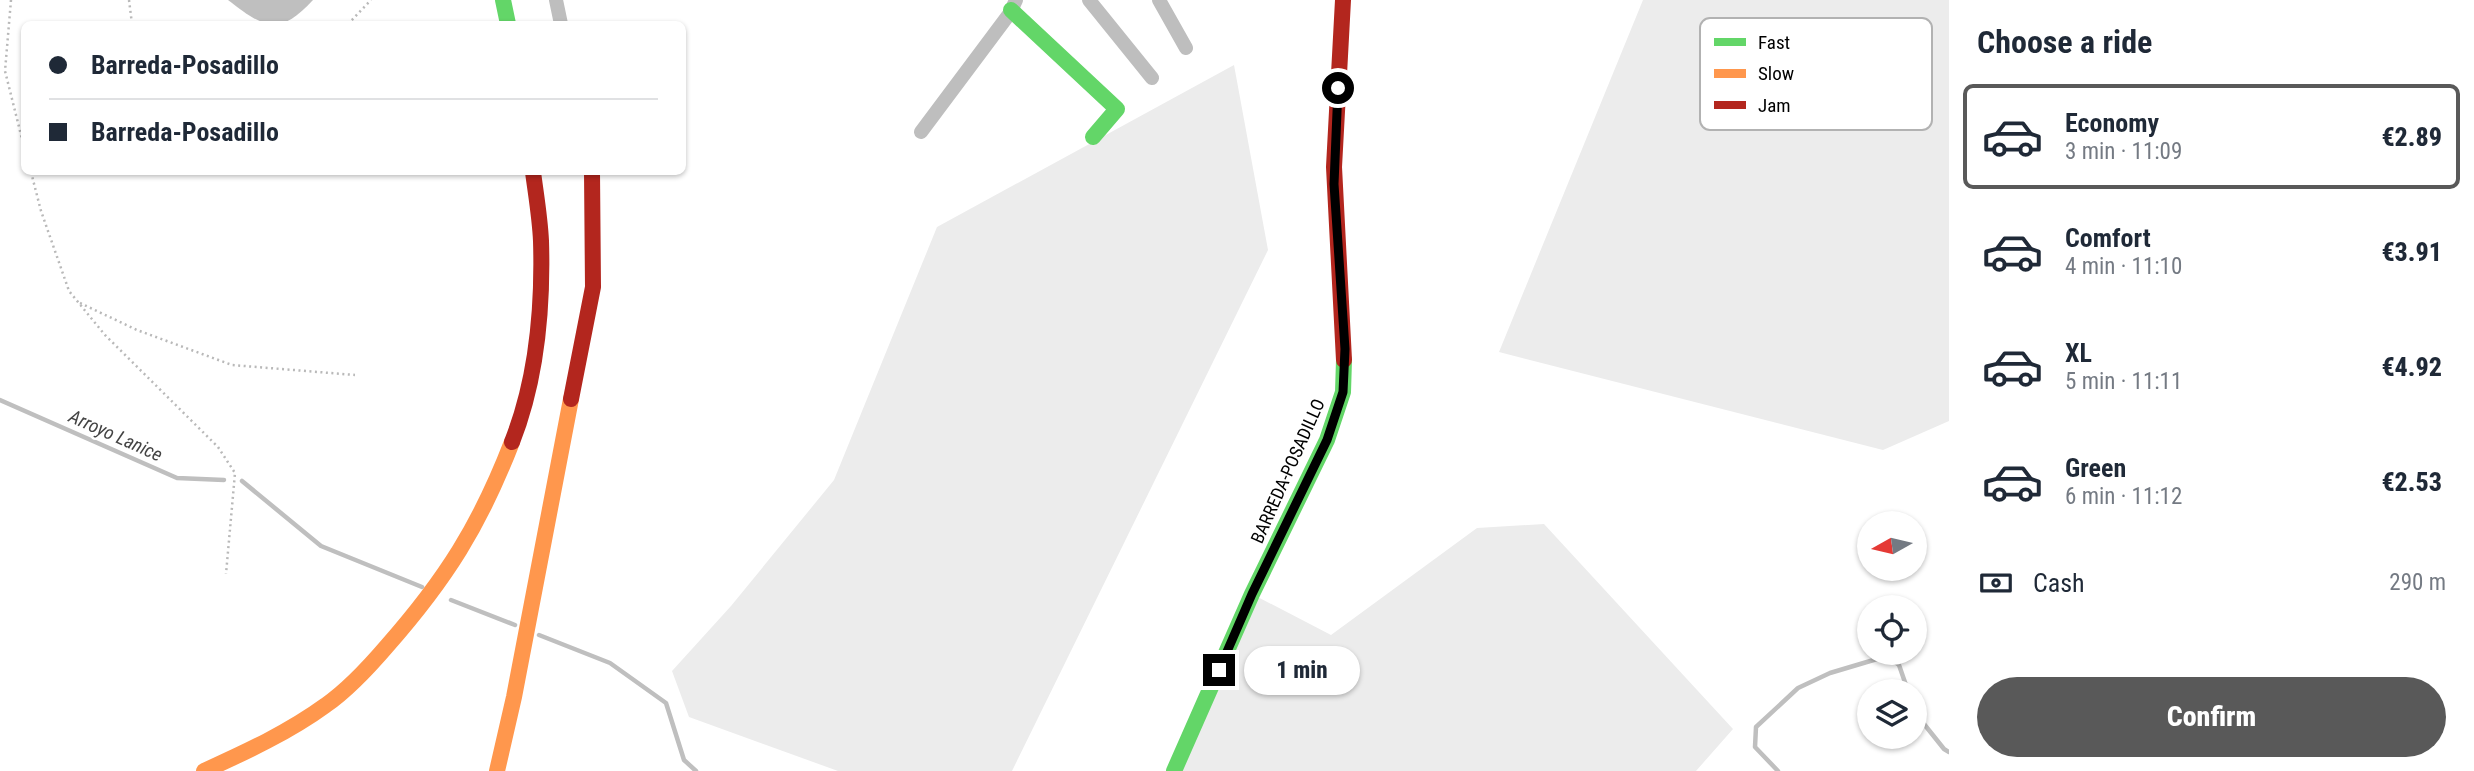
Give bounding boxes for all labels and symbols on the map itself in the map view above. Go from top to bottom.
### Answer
legend [1700,18,1932,130]
text: Fast [1758,31,1790,54]
text: Slow [1758,62,1794,85]
route start [1322,72,1354,104]
text: Jam [1758,94,1791,117]
street label: BARREDA-POSADILLO [1246,395,1329,546]
water label: Arroyo Lanice [65,404,166,466]
north arrow [1857,511,1927,581]
callout: 1 min [1244,646,1359,694]
route end [1203,654,1235,686]

